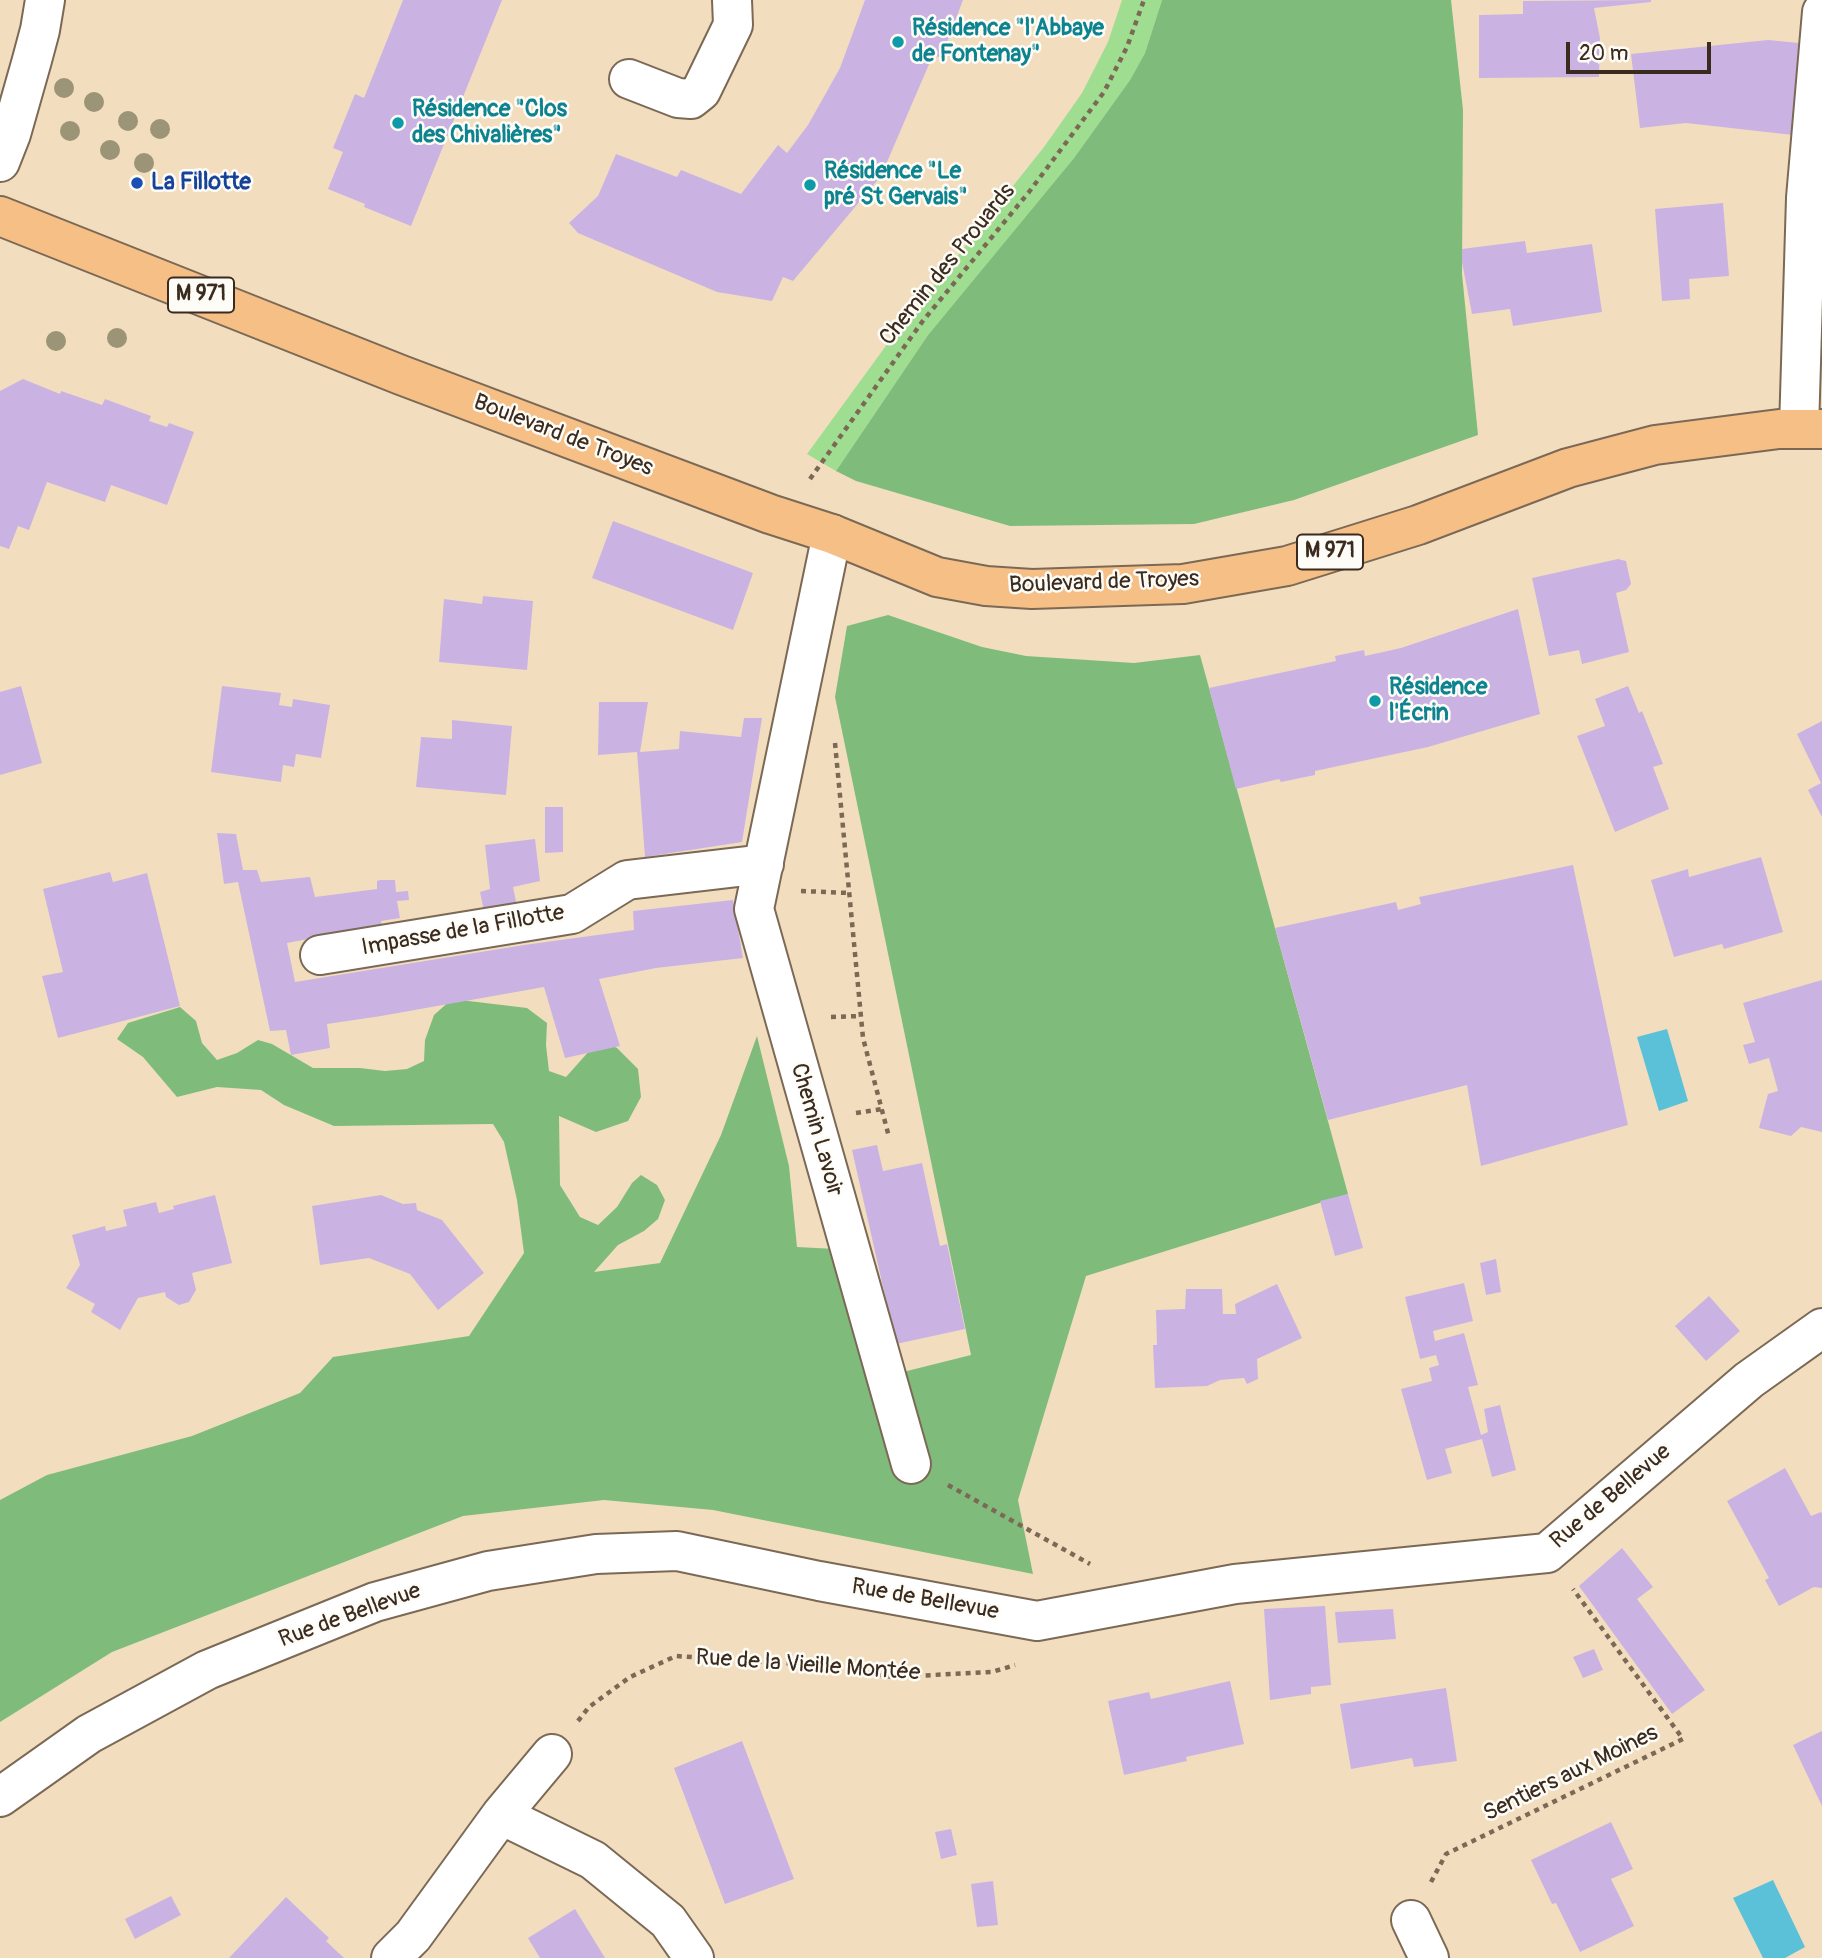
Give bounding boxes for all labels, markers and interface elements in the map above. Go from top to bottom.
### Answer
place label: Résidence "l'Abbaye de Fontenay" [912,15,1104,69]
scale bar [1570,28,1715,72]
marker: Résidence "l'Abbaye de Fontenay" [890,34,906,50]
text: 20 m [1579,40,1628,67]
place label: Résidence "Clos des Chivalières" [412,96,567,150]
marker: Résidence "Clos des Chivalières" [390,115,406,131]
place label: Résidence "Le pré St Gervais" [824,158,968,212]
place label: La Fillotte [151,169,251,197]
marker: La Fillotte [129,175,145,191]
marker: Résidence "Le pré St Gervais" [802,177,818,193]
street label: Chemin des Prouards [874,178,1022,352]
road number: M 971 [168,278,234,312]
street label: Boulevard de Troyes [469,389,657,483]
road number: M 971 [1297,534,1363,570]
street label: Boulevard de Troyes [1009,566,1199,600]
place label: Résidence l'Écrin [1389,674,1487,728]
marker: Résidence l'Écrin [1367,693,1383,709]
street label: Impasse de la Fillotte [359,900,567,962]
street label: Chemin Lavoir [784,1060,848,1200]
street label: Rue de Bellevue [1545,1439,1677,1555]
street label: Rue de Bellevue [849,1573,1001,1627]
street label: Rue de Bellevue [275,1578,425,1654]
street label: Rue de la Vieille Montée [695,1644,921,1688]
street label: Sentiers aux Moines [1479,1720,1663,1828]

